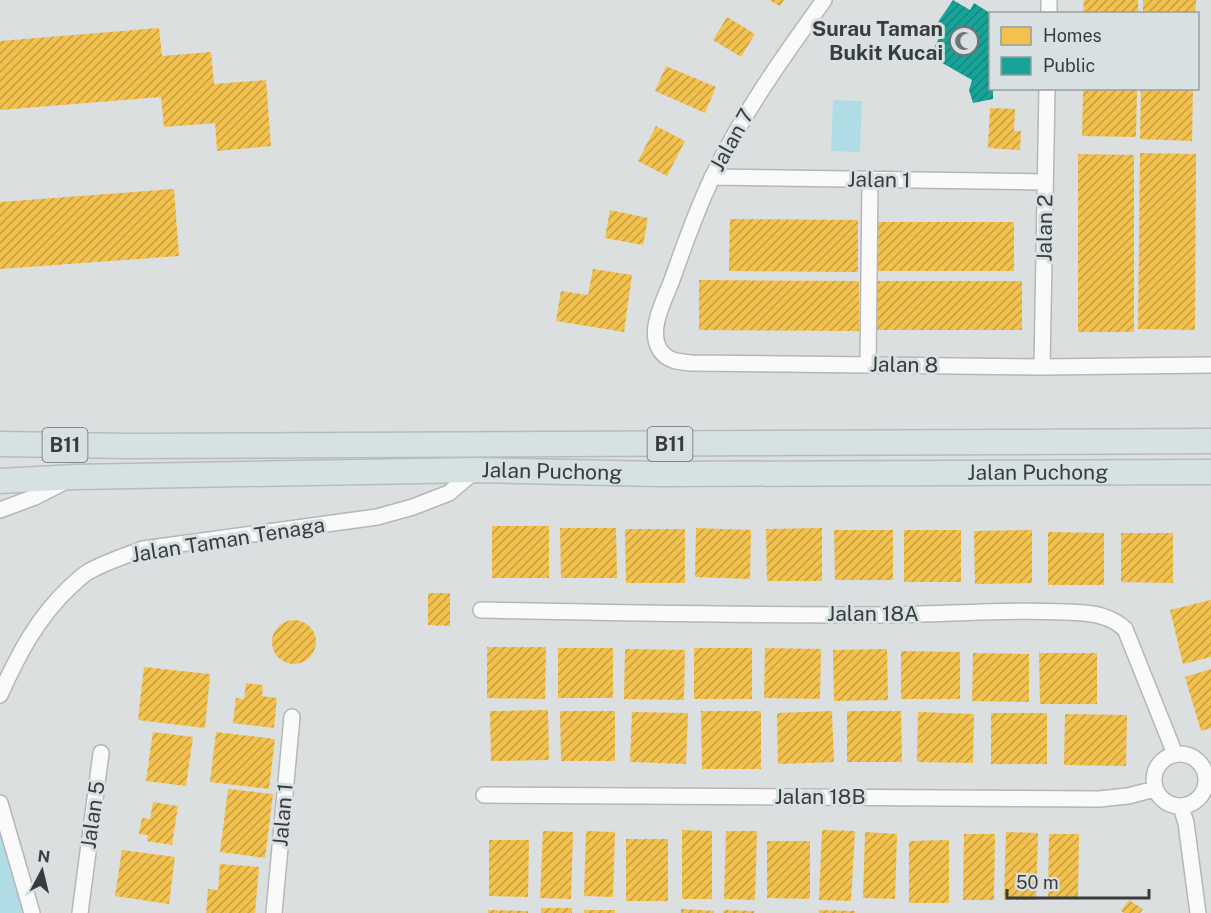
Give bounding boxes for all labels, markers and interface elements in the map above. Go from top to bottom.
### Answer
legend [989,12,1199,90]
place label: Surau Taman Bukit Kucai [812,16,943,65]
mosque icon: Surau Taman Bukit Kucai [948,25,980,57]
text: Homes [1043,25,1102,46]
text: Public [1043,55,1095,76]
street label: Jalan 7 [704,104,759,175]
street label: Jalan 1 [847,166,911,193]
street label: Jalan 2 [1031,194,1058,262]
street label: Jalan 8 [870,351,938,378]
road number: B11 [648,427,692,461]
road number: B11 [42,428,88,462]
street label: Jalan Puchong [481,457,623,485]
street label: Jalan Puchong [967,459,1108,485]
street label: Jalan Taman Tenaga [129,512,326,567]
street label: Jalan 18A [827,601,919,626]
street label: Jalan 5 [75,779,110,851]
street label: Jalan 1 [267,782,298,848]
street label: Jalan 18B [774,784,866,809]
north arrow [12,841,72,901]
text: N [36,846,51,867]
scale bar [1007,862,1150,900]
text: 50 m [1016,872,1059,893]

